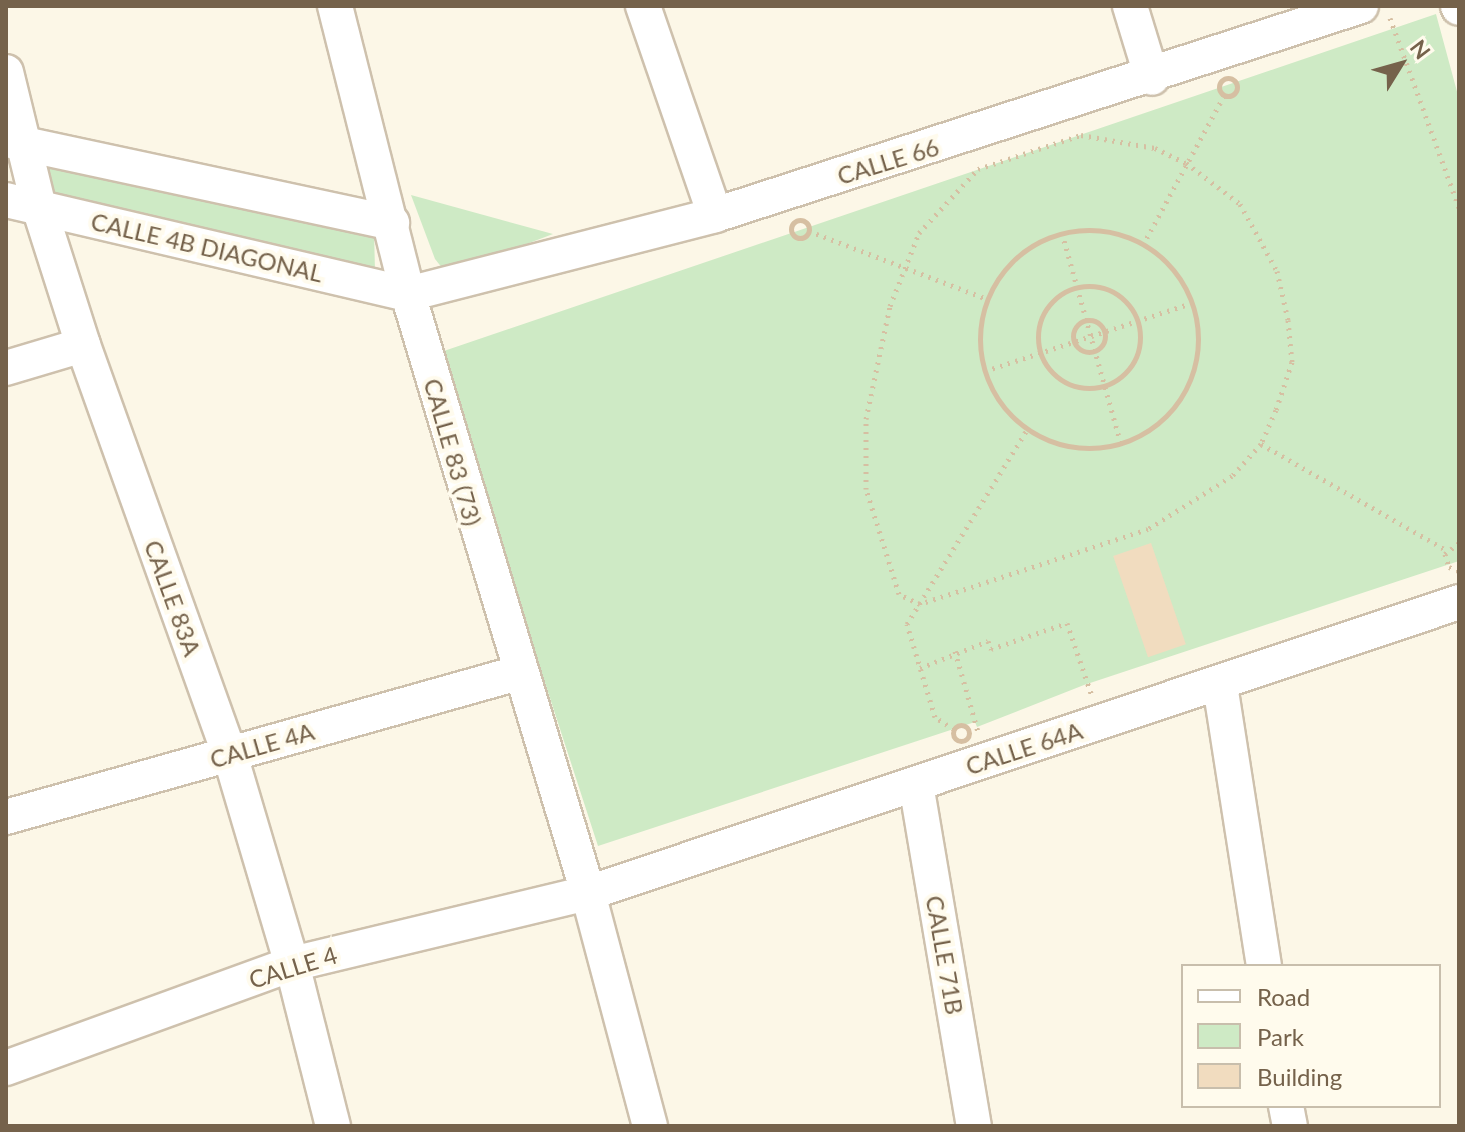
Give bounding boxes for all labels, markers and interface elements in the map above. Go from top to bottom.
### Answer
north arrow [1361,24,1441,104]
text: N [1405,34,1436,64]
street label: CALLE 66 [834,132,942,190]
street label: CALLE 4B DIAGONAL [88,206,326,288]
street label: CALLE 83 (73) [418,375,488,529]
street label: CALLE 83A [139,536,207,660]
street label: CALLE 4A [207,716,317,774]
street label: CALLE 64A [962,716,1086,780]
street label: CALLE 71B [920,893,970,1017]
street label: CALLE 4 [245,940,341,994]
legend [1181,964,1441,1108]
text: Road [1257,982,1310,1011]
text: Park [1257,1022,1304,1051]
text: Building [1257,1062,1342,1091]

